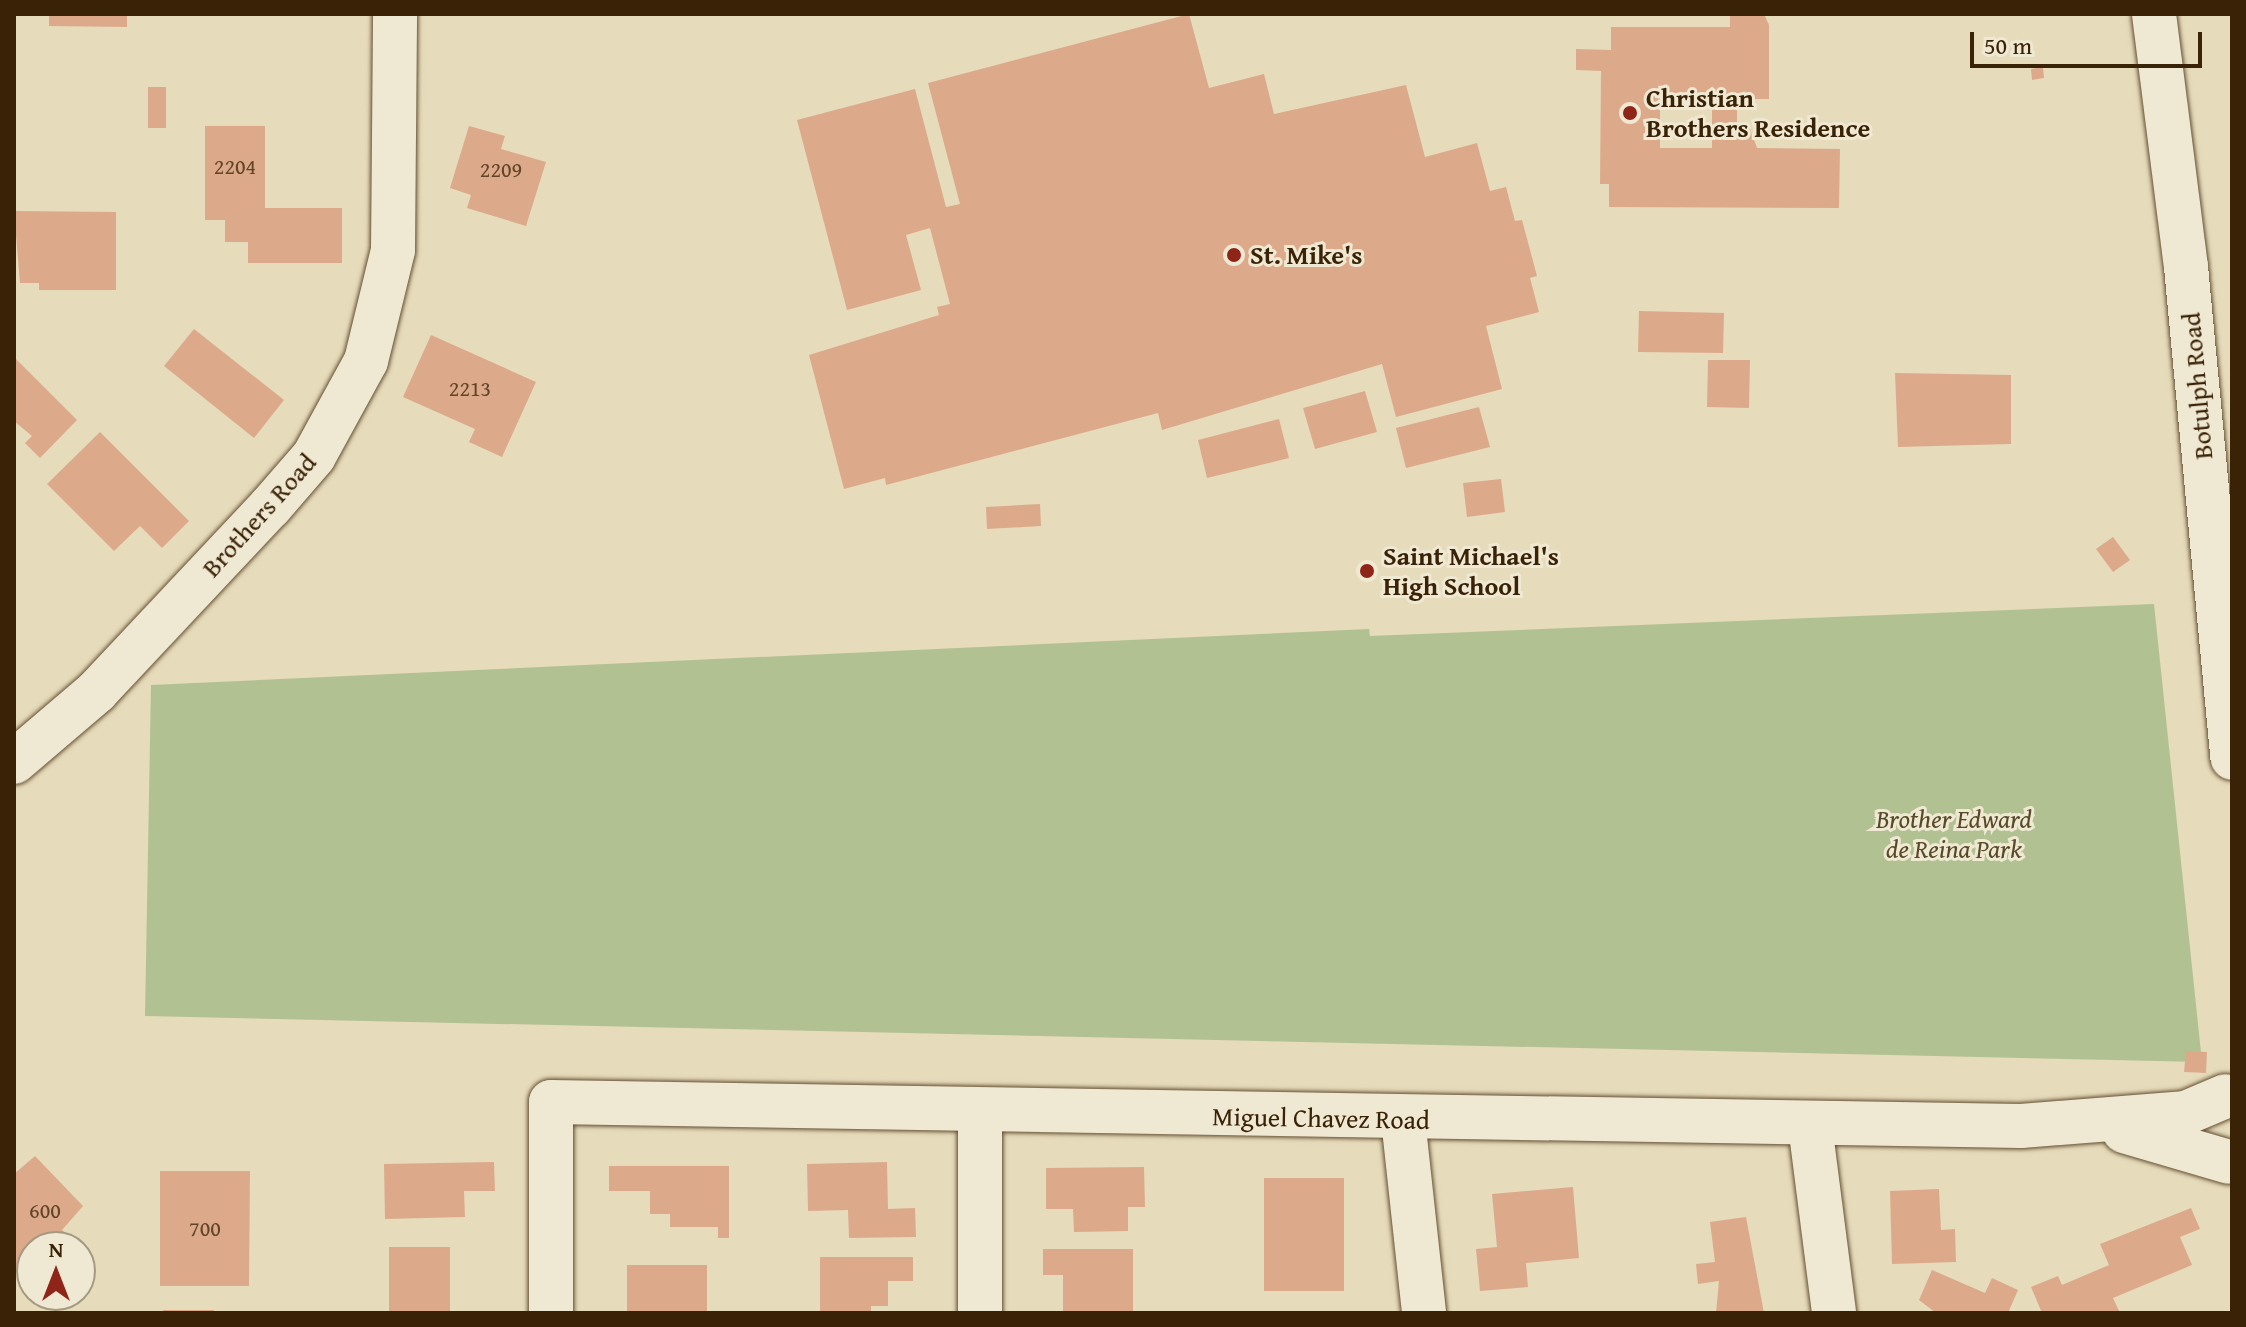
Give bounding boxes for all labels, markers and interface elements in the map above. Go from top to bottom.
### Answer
scale bar [1974,16,2206,66]
text: 50 m [1984,28,2032,63]
place label: Christian Brothers Residence [1646,82,1870,144]
marker: Christian Brothers Residence [1621,104,1639,122]
house number: 2204 [214,154,256,180]
house number: 2209 [480,157,522,183]
place label: St. Mike's [1250,239,1362,271]
marker: St. Mike's [1225,246,1243,264]
street label: Botulph Road [2175,311,2219,461]
house number: 2213 [449,376,491,402]
street label: Brothers Road [195,447,323,583]
place label: Saint Michael's High School [1383,540,1559,602]
marker: Saint Michael's High School [1358,562,1376,580]
park label: Brother Edward de Reina Park [1876,803,2032,864]
street label: Miguel Chavez Road [1212,1101,1430,1135]
house number: 600 [29,1198,61,1224]
house number: 700 [189,1216,221,1242]
north arrow [16,1231,96,1311]
text: N [49,1233,63,1265]

